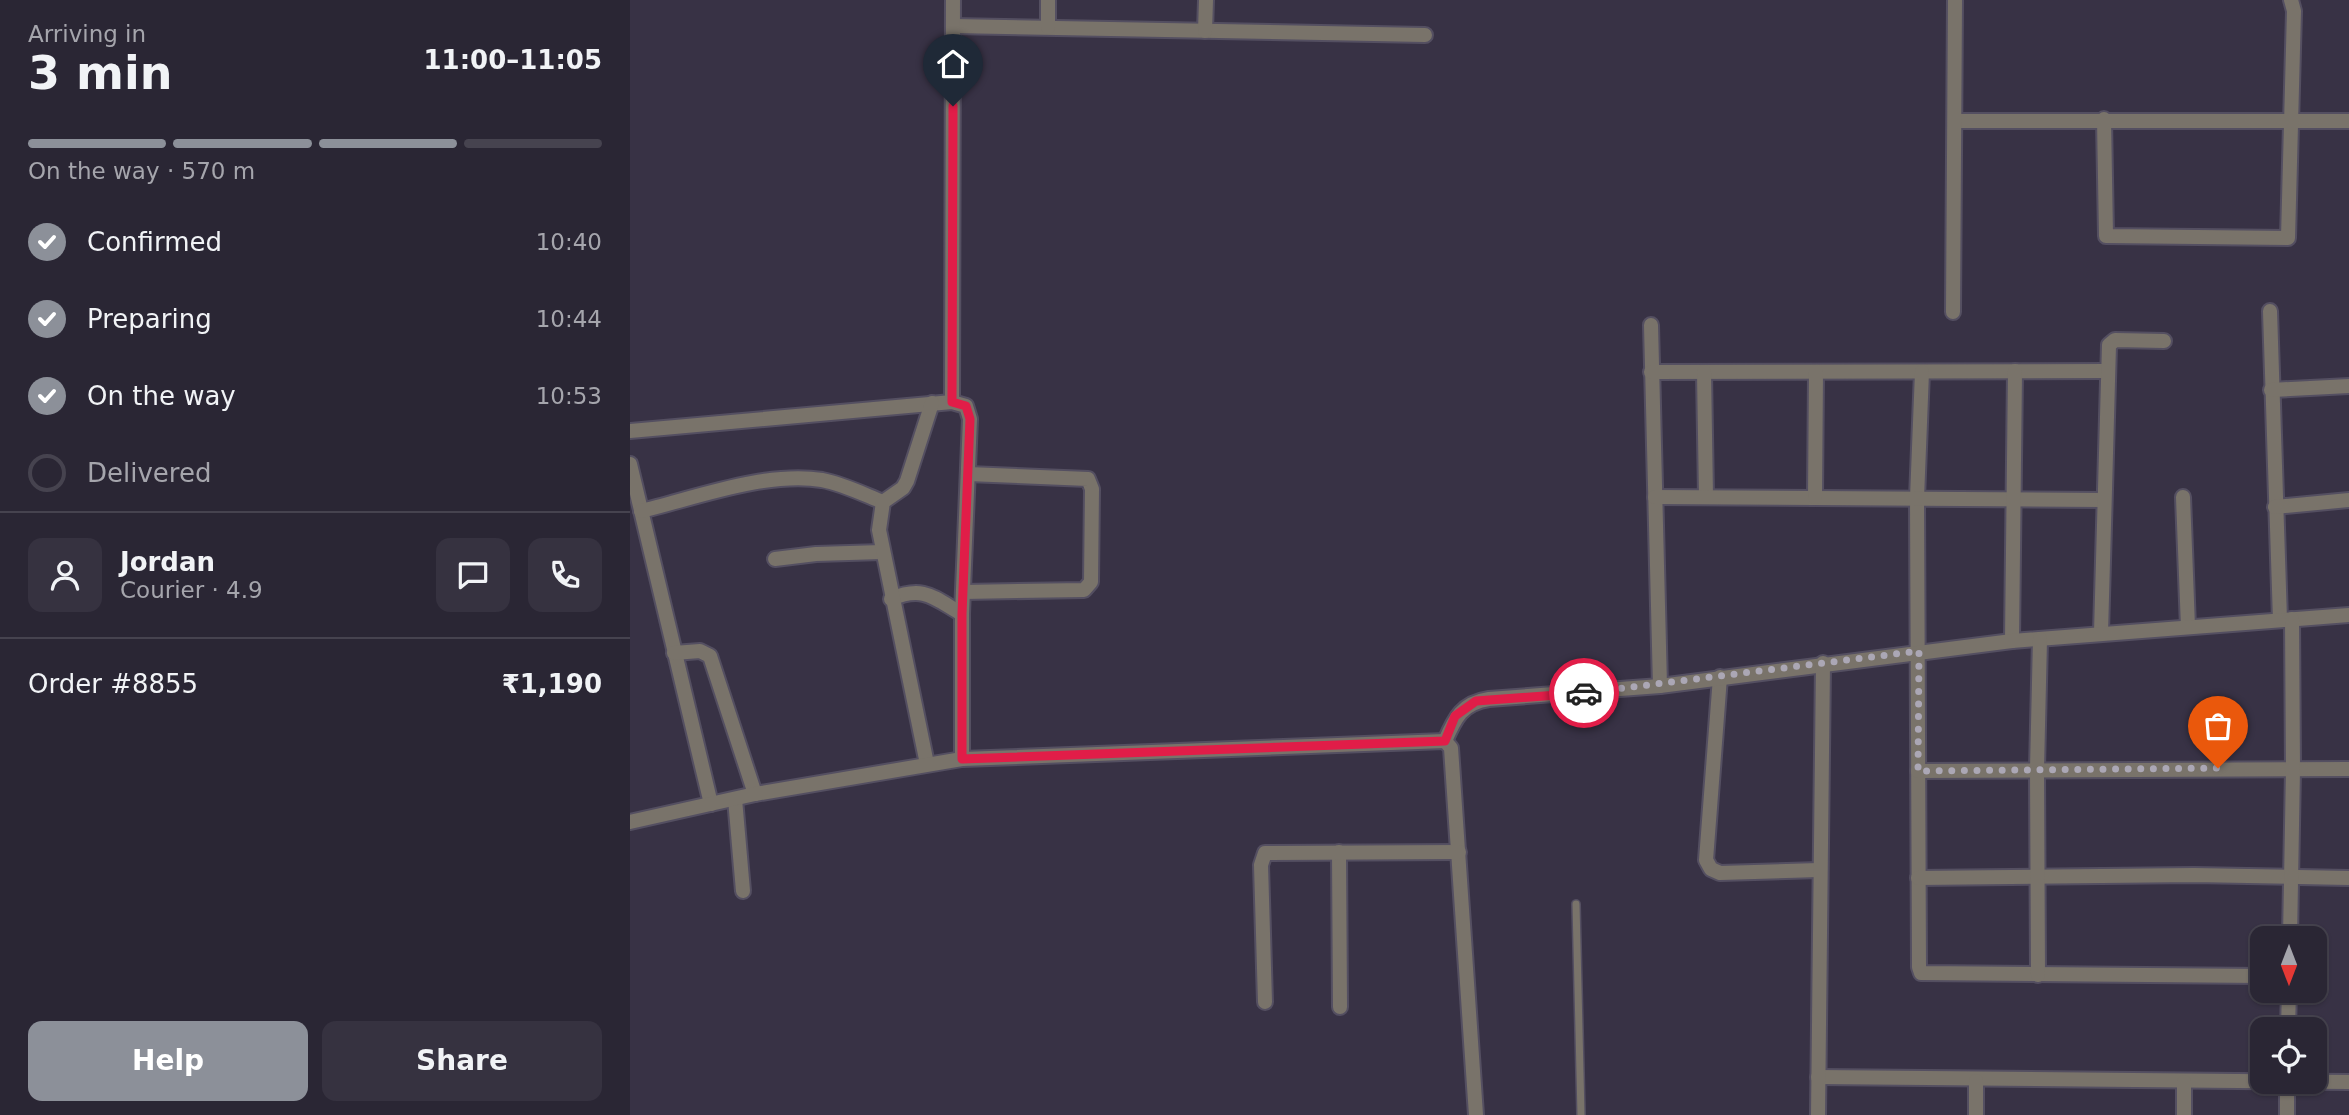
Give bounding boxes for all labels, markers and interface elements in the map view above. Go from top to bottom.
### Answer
text: Arriving in [28,21,146,47]
pin [923,34,983,106]
text: 11:00–11:05 [423,45,602,75]
icon: home [934,45,972,83]
text: 3 min [28,46,172,100]
text: On the way · 570 m [28,158,255,184]
icon: check [28,223,66,261]
text: Confirmed [87,227,222,257]
text: 10:40 [536,229,602,255]
icon: check [28,300,66,338]
text: Preparing [87,304,212,334]
text: 10:44 [536,306,602,332]
icon: check [28,377,66,415]
text: On the way [87,381,236,411]
text: 10:53 [536,383,602,409]
text: Delivered [87,458,211,488]
button: person [28,538,102,612]
button: chat [436,538,510,612]
button: phone [528,538,602,612]
text: Jordan [120,547,215,577]
text: Courier · 4.9 [120,577,263,603]
courier [1549,658,1619,728]
text: Order #8855 [28,669,198,699]
text: ₹1,190 [502,669,602,699]
icon: car [1565,674,1603,712]
pin [2188,696,2248,768]
icon: bag [2199,707,2237,745]
north arrow [2250,926,2328,1003]
map controls [2250,926,2327,1094]
button: locate [2250,1017,2327,1094]
button: Help [28,1021,308,1101]
button: Share [322,1021,602,1101]

